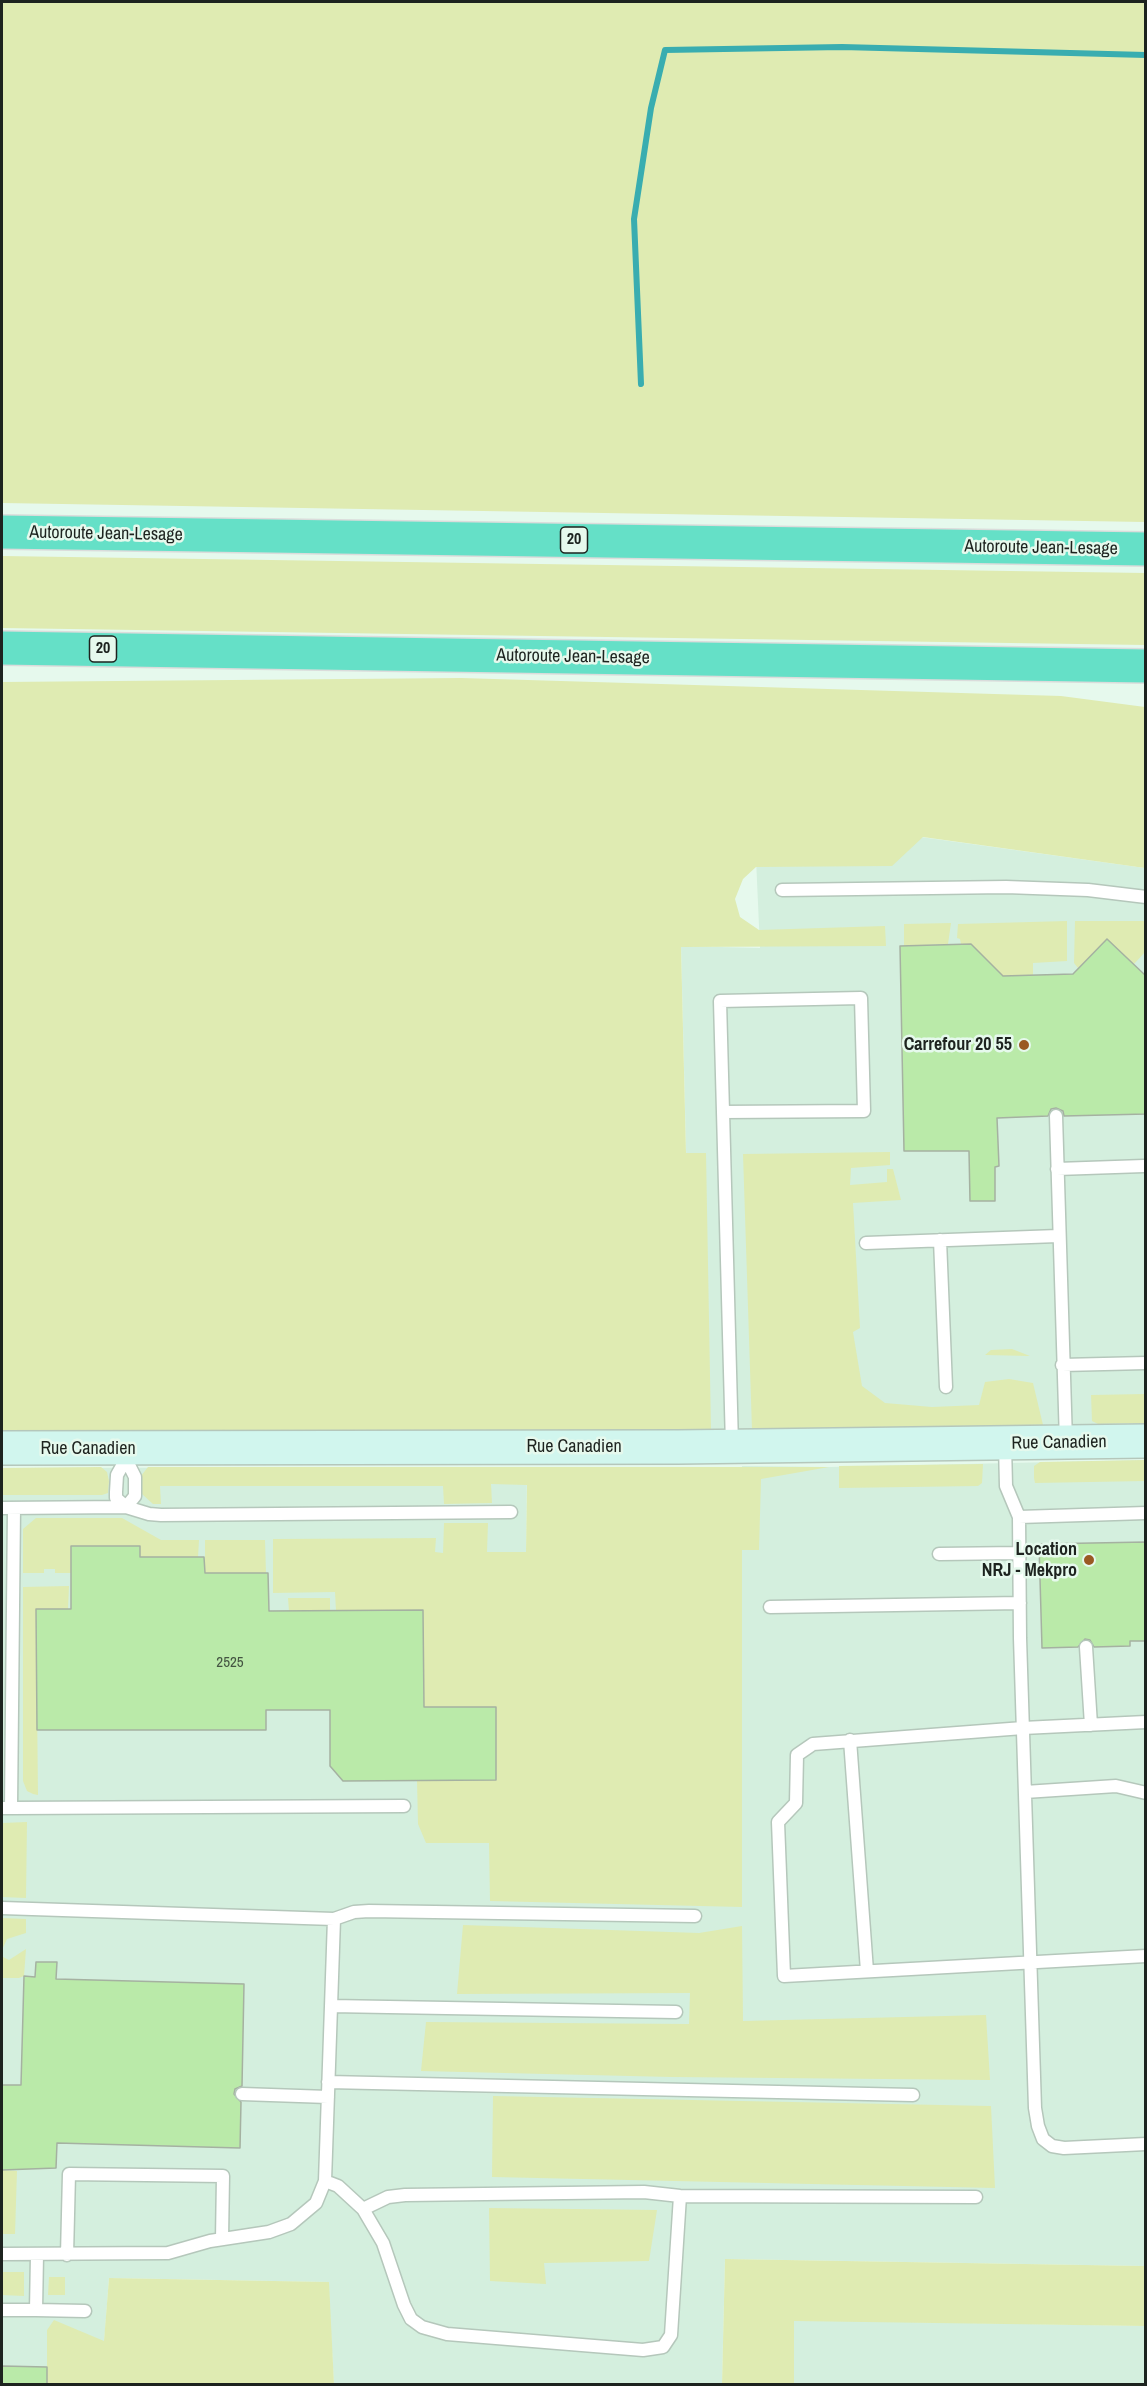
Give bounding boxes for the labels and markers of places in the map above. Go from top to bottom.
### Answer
place label: Carrefour 20 55 [904,1034,1012,1056]
marker: Carrefour 20 55 [1017,1038,1031,1052]
place label: Location NRJ - Mekpro [982,1539,1077,1582]
marker: Location NRJ - Mekpro [1082,1553,1096,1567]

